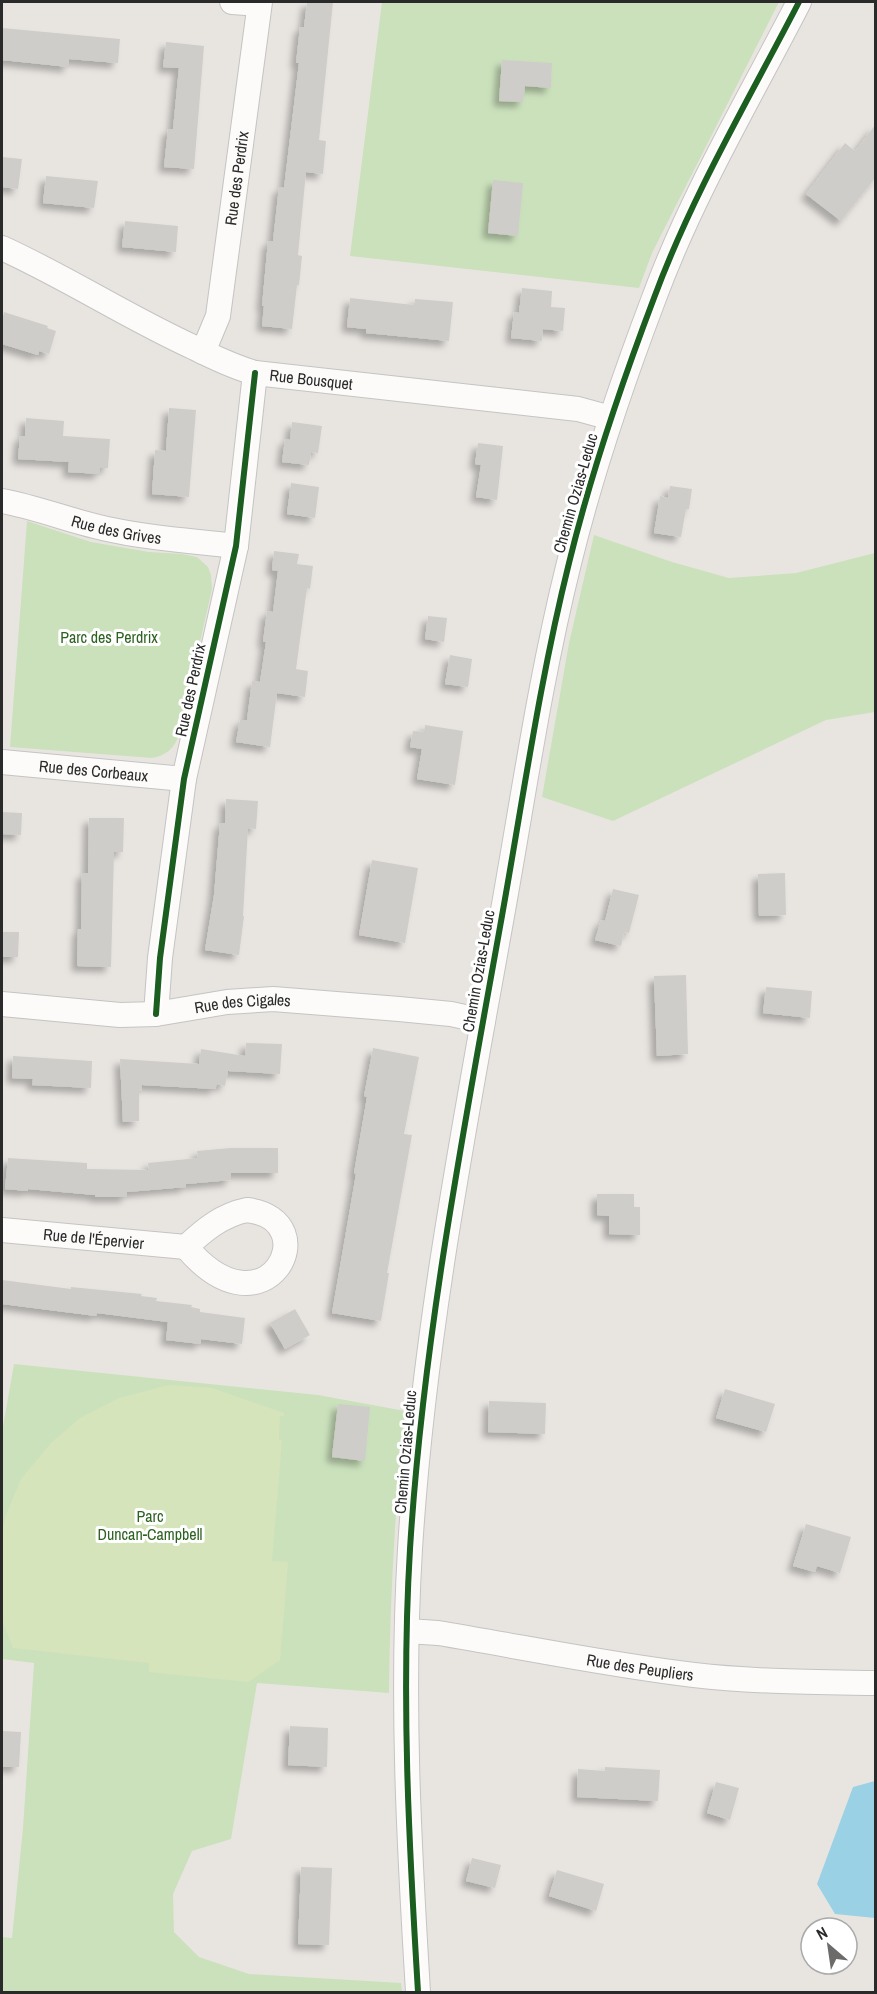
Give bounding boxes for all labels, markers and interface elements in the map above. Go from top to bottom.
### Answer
street label: Rue des Perdrix [219,129,254,227]
street label: Rue Bousquet [269,364,354,395]
street label: Chemin Ozias-Leduc [547,430,603,556]
street label: Rue des Grives [69,509,163,549]
park label: Parc des Perdrix [60,626,158,648]
street label: Rue des Perdrix [169,641,211,739]
street label: Rue des Corbeaux [38,755,150,787]
street label: Chemin Ozias-Leduc [456,908,500,1034]
street label: Rue des Cigales [193,988,292,1018]
street label: Rue de l'Épervier [42,1223,146,1254]
street label: Chemin Ozias-Leduc [389,1389,421,1515]
park label: Parc Duncan-Campbell [98,1505,203,1545]
street label: Rue des Peupliers [585,1648,695,1686]
north arrow [799,1916,859,1976]
text: N [812,1921,831,1945]

